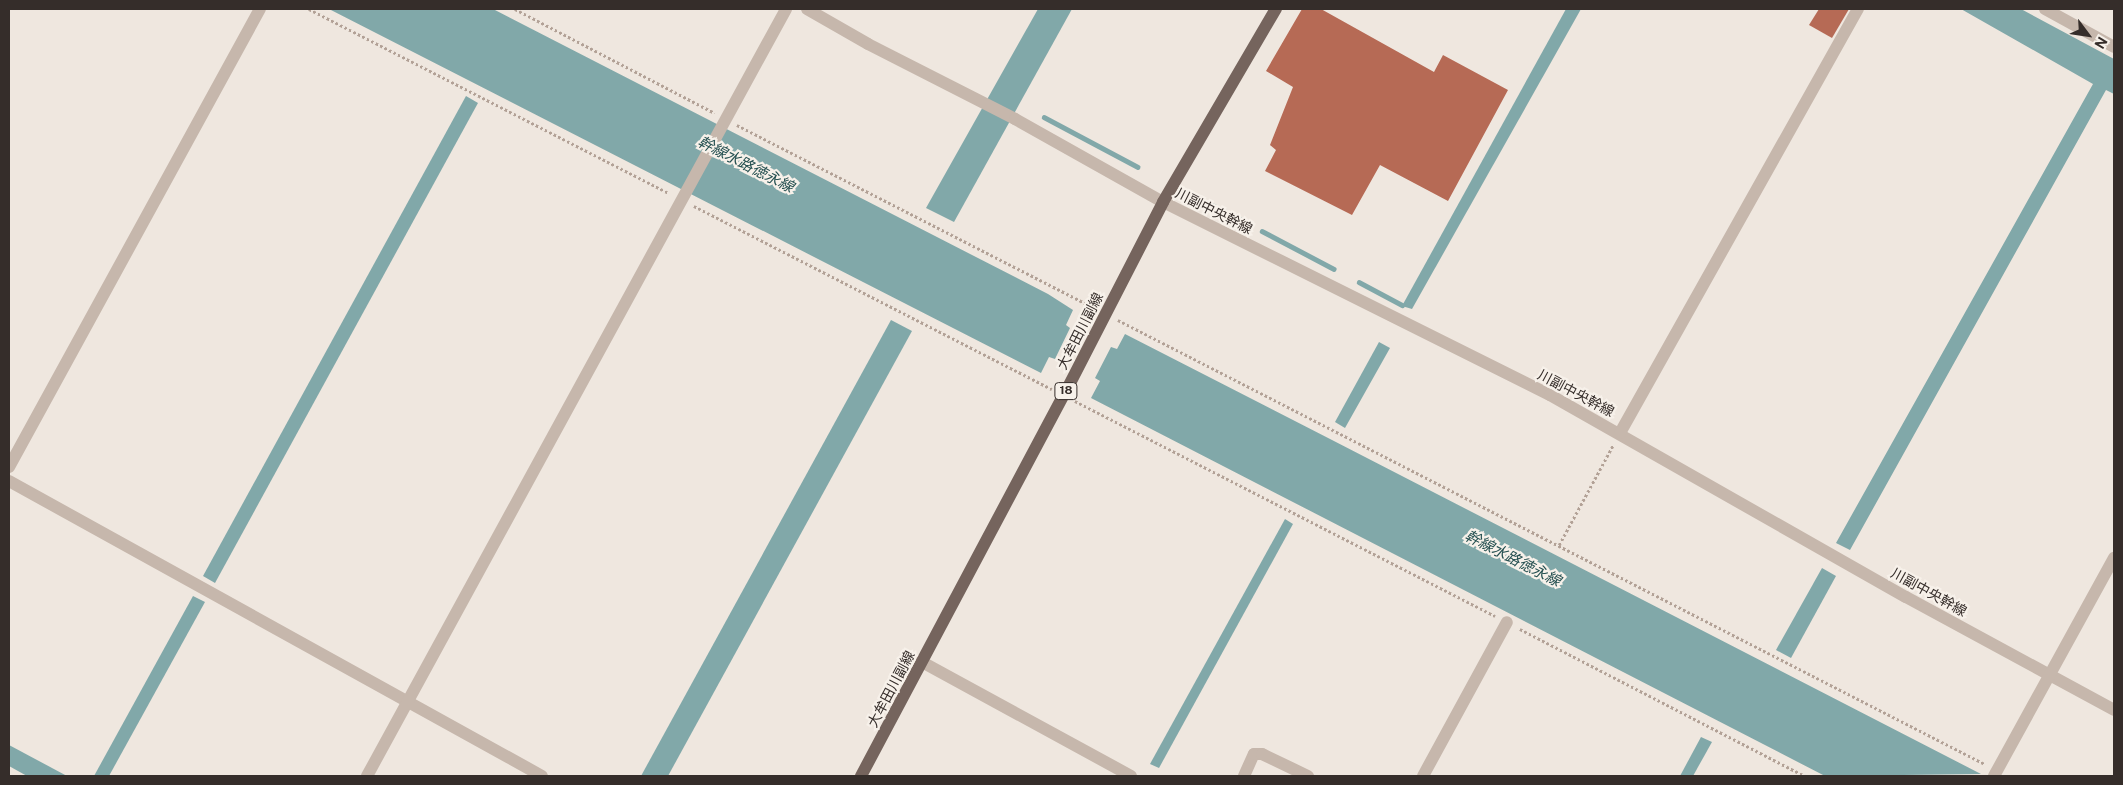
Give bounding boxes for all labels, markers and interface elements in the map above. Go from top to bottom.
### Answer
north arrow [2063,10,2113,60]
text: N [2091,34,2111,52]
water label: 幹線水路徳永線 [695,132,797,196]
street label: 川副中央幹線 [1173,184,1255,238]
street label: 大牟田川副線 [1053,290,1107,372]
street label: 川副中央幹線 [1535,366,1617,420]
road number: 18 [1054,382,1078,401]
water label: 幹線水路徳永線 [1462,526,1564,590]
street label: 川副中央幹線 [1888,564,1970,620]
street label: 大牟田川副線 [864,648,918,730]

